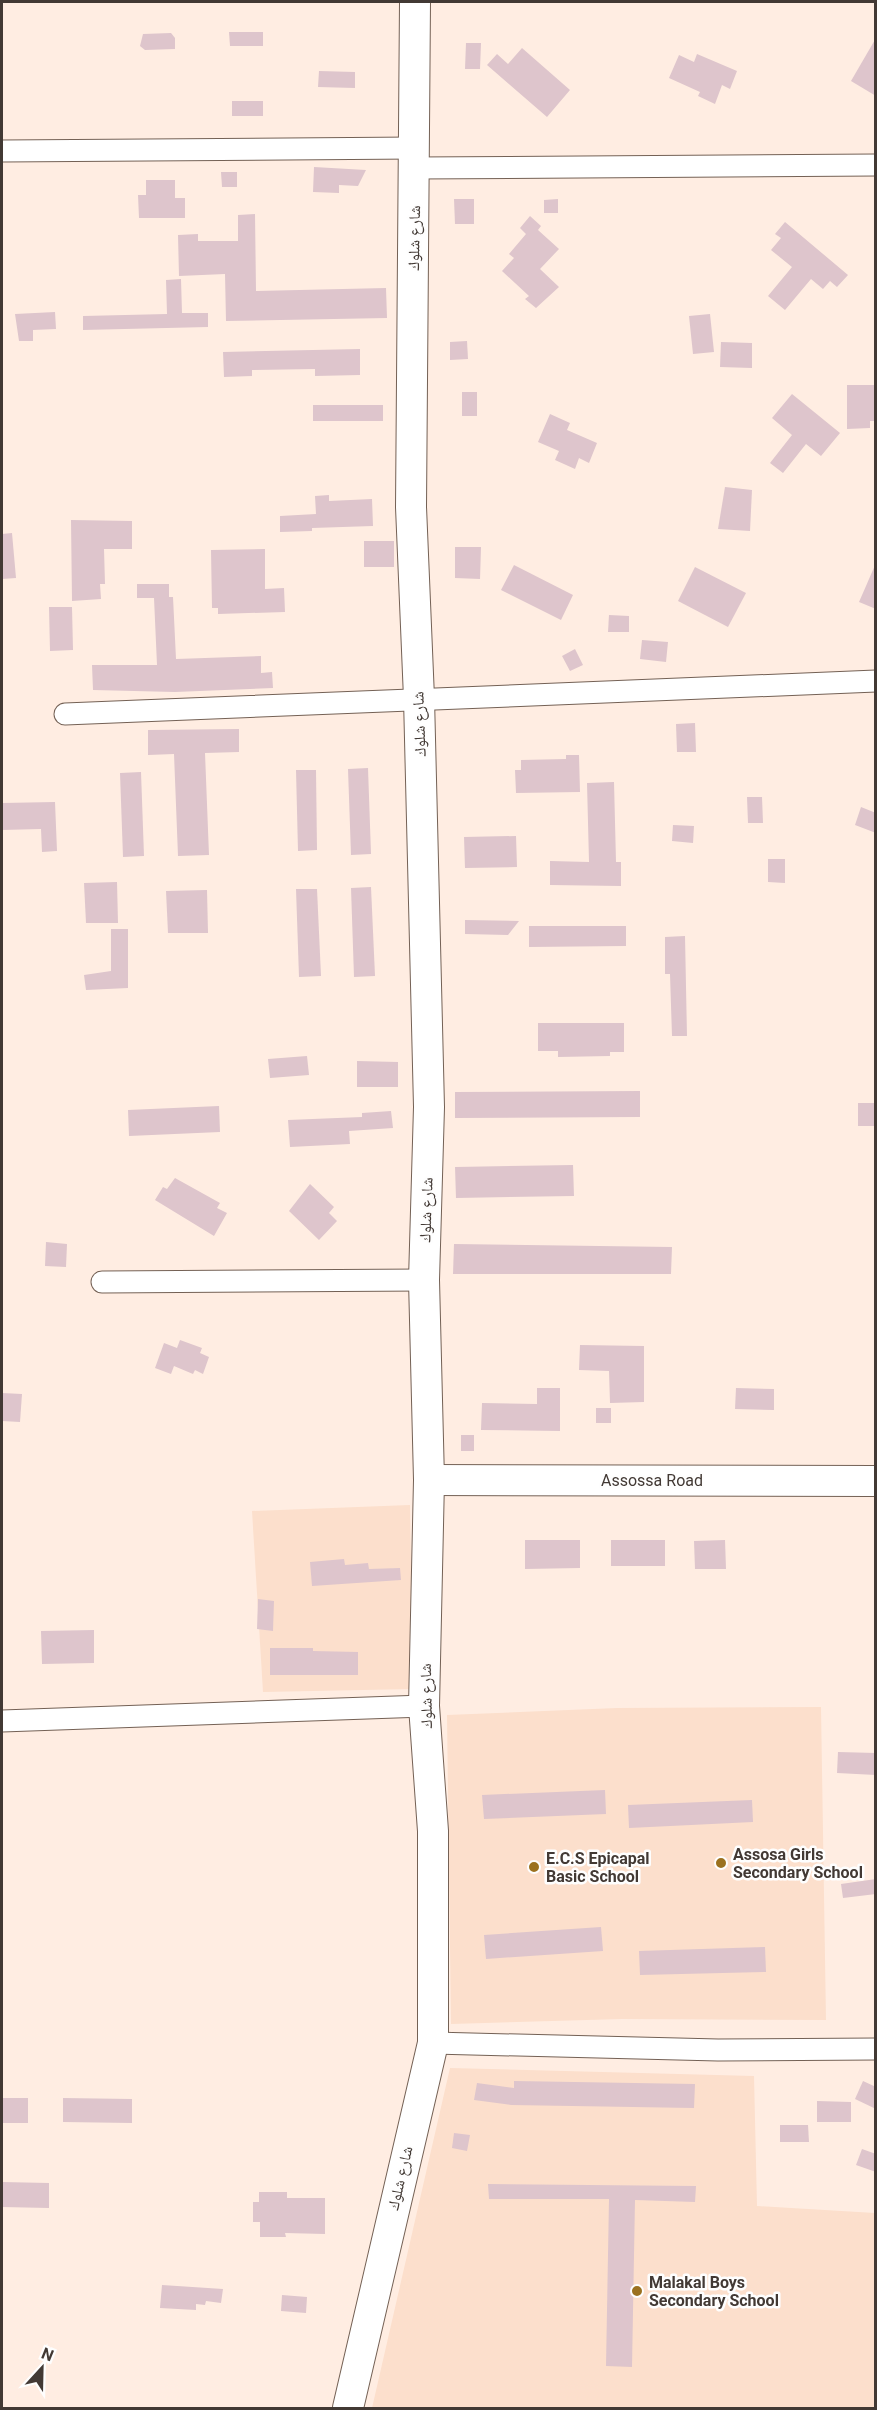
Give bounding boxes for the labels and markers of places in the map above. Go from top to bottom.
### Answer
place label: Assosa Girls Secondary School [733,1845,863,1882]
place label: E.C.S Epicapal Basic School [546,1849,650,1886]
marker: Assosa Girls Secondary School [714,1856,728,1870]
marker: E.C.S Epicapal Basic School [527,1860,541,1874]
place label: Malakal Boys Secondary School [649,2273,779,2310]
marker: Malakal Boys Secondary School [630,2284,644,2298]

